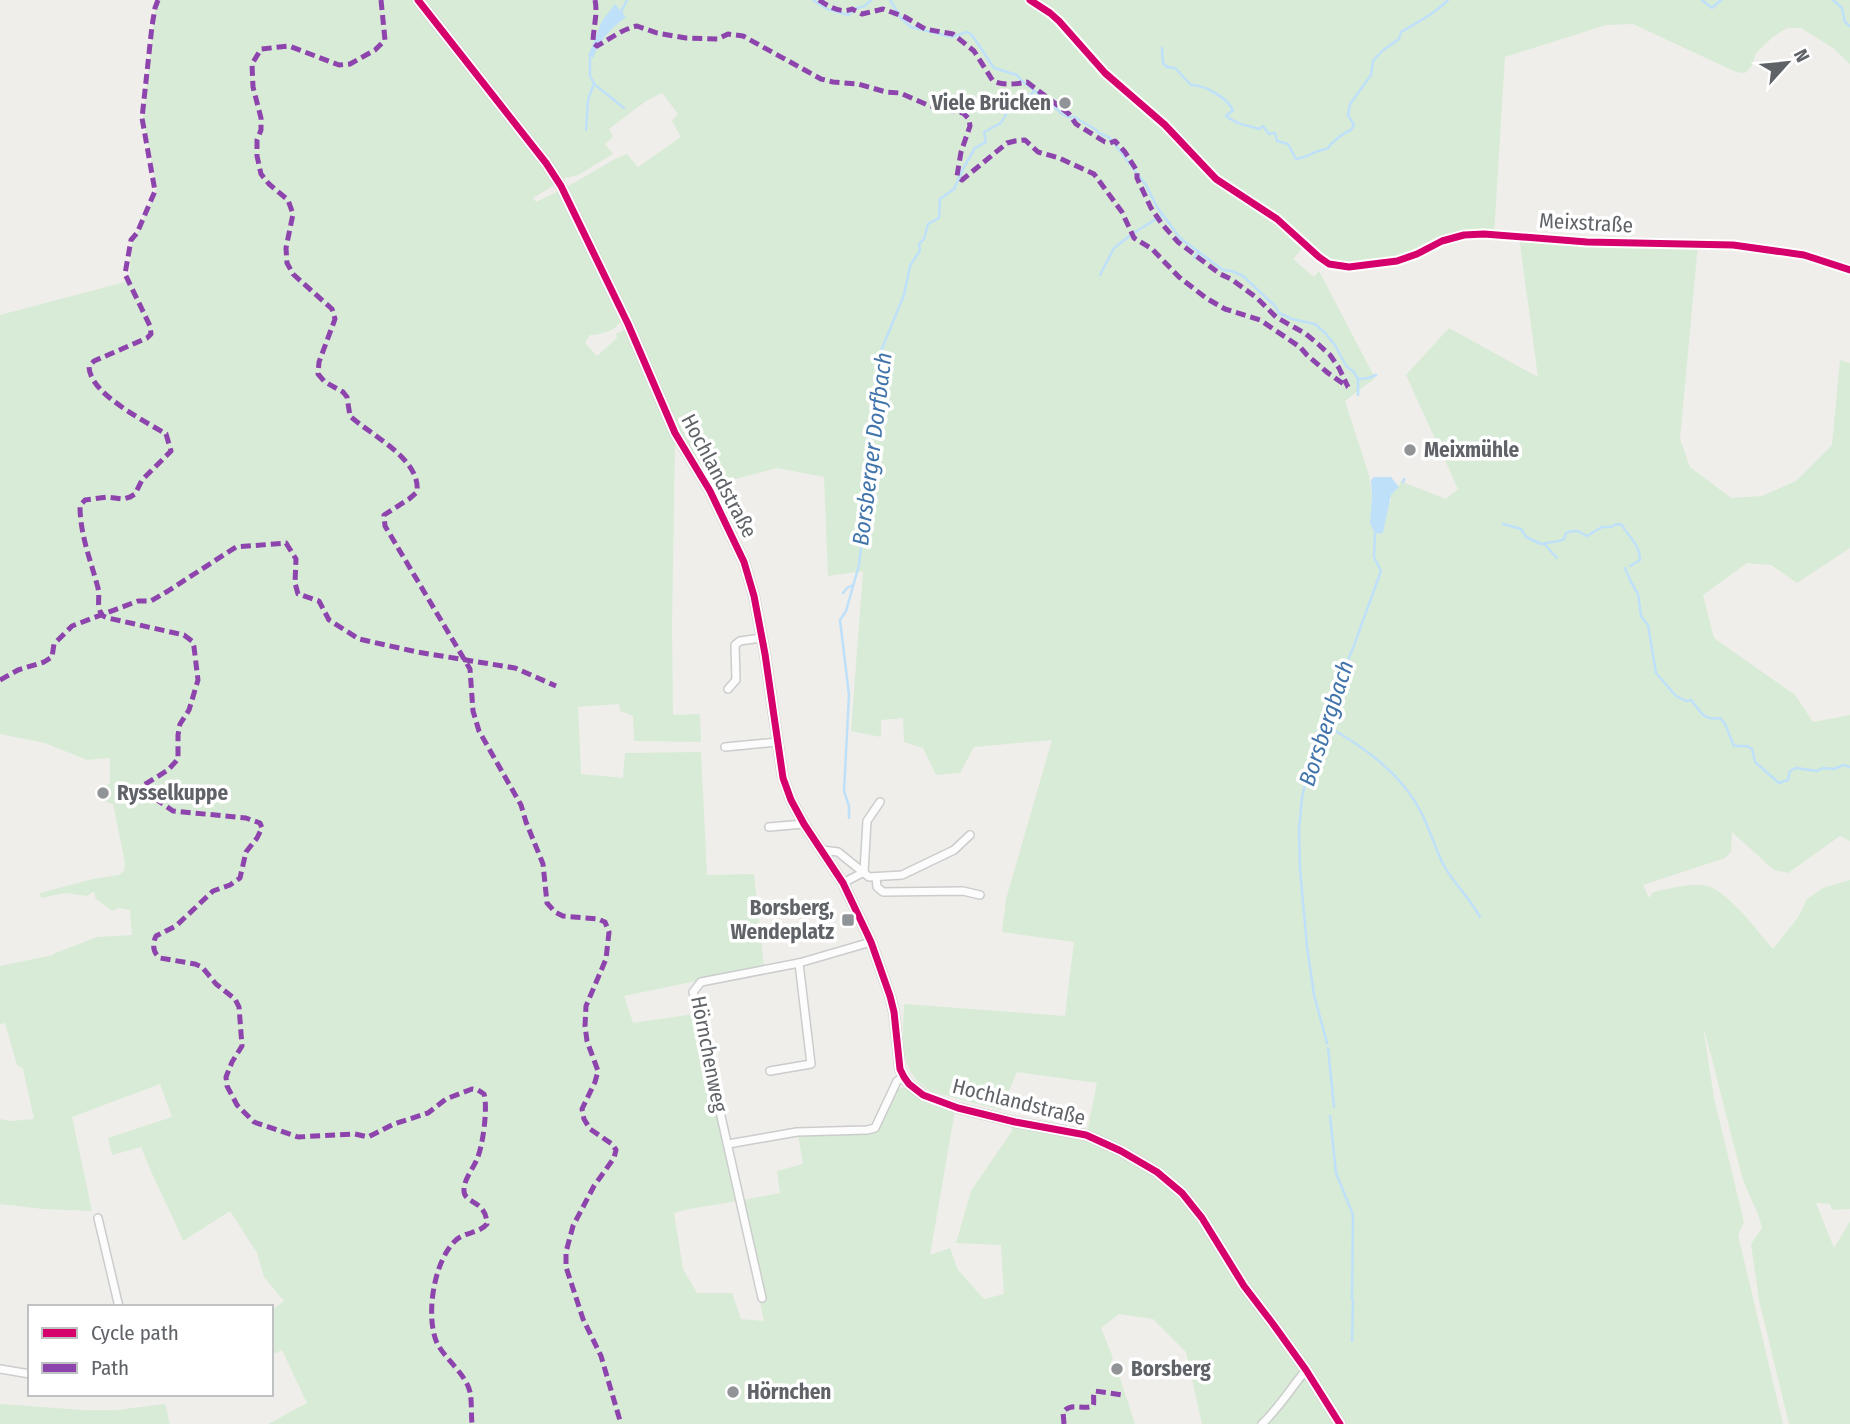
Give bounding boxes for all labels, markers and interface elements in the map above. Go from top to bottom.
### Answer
north arrow [1752,28,1822,98]
text: N [1789,45,1815,66]
place label: Viele Brücken [931,90,1051,116]
marker: Viele Brücken [1057,95,1073,111]
street label: Meixstraße [1538,208,1634,238]
water label: Borsberger Dorfbach [846,351,898,547]
street label: Hochlandstraße [676,410,762,542]
place label: Meixmühle [1424,437,1520,463]
marker: Meixmühle [1402,442,1418,458]
water label: Borsbergbach [1293,657,1359,789]
place label: Rysselkuppe [117,780,228,806]
marker: Rysselkuppe [95,785,111,801]
place label: Borsberg, Wendeplatz [731,895,834,945]
marker: Borsberg, Wendeplatz [840,912,856,928]
street label: Hörnchenweg [685,994,733,1114]
street label: Hochlandstraße [950,1073,1088,1131]
legend [28,1305,273,1396]
text: Cycle path [91,1320,179,1346]
text: Path [91,1355,129,1381]
place label: Borsberg [1131,1356,1211,1382]
marker: Borsberg [1109,1361,1125,1377]
place label: Hörnchen [747,1379,831,1405]
marker: Hörnchen [725,1384,741,1400]

